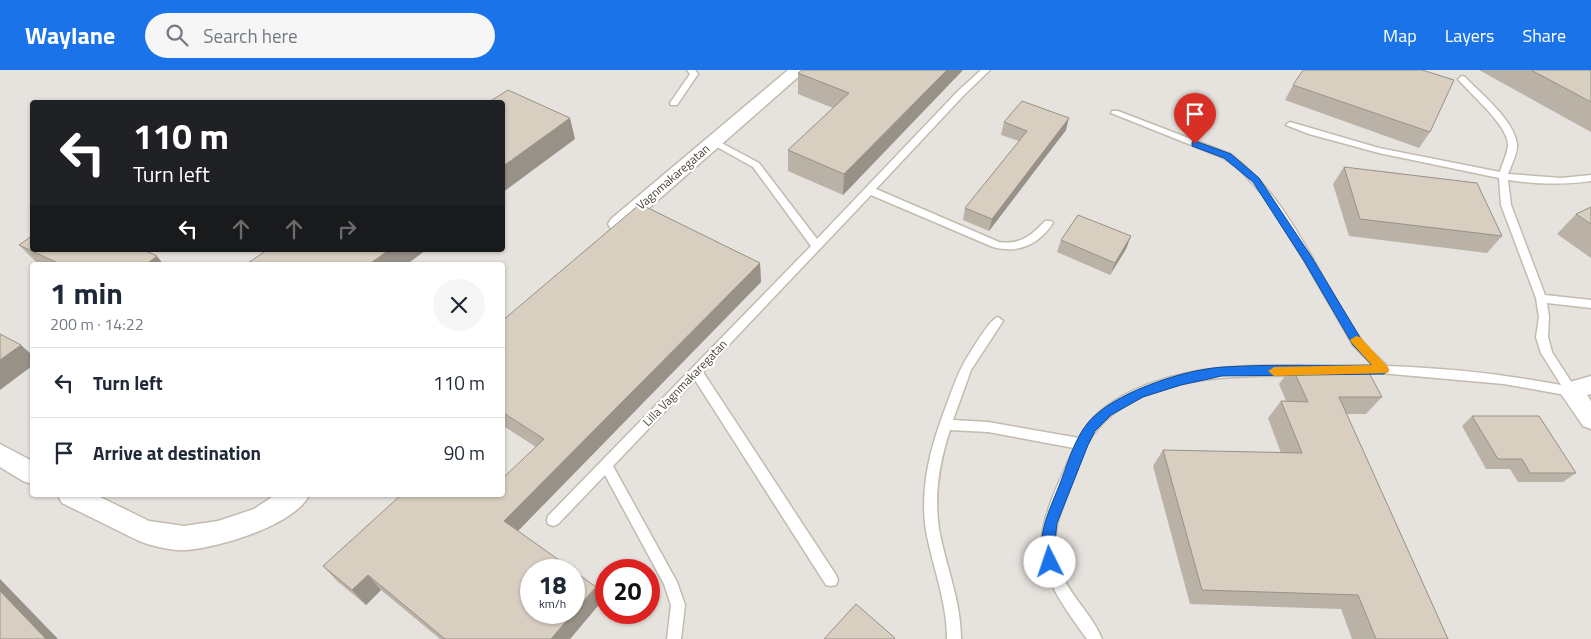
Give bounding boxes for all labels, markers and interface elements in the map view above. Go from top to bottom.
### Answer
search box [145,13,495,58]
text: Waylane [25,17,115,53]
icon: search [163,21,191,49]
text: Search here [203,21,298,50]
text: Map [1383,22,1417,49]
text: Layers [1445,22,1494,49]
text: Share [1522,22,1566,49]
pin [1174,93,1216,144]
icon: arrive [1181,100,1209,128]
text: 110 m [133,109,229,163]
icon: left [50,120,115,185]
street label: Vagnmakaregatan [632,139,714,214]
text: Turn left [133,157,210,191]
icon: left [174,215,202,243]
icon: ahead [227,215,255,243]
icon: ahead [280,215,308,243]
icon: right [333,215,361,243]
text: 1 min [50,270,123,316]
button: close [433,279,485,331]
text: 200 m · 14:22 [50,312,144,336]
street label: Lilla Vagnmakaregatan [638,335,731,430]
text: Turn left [93,368,163,397]
text: 110 m [433,368,485,397]
icon: left [50,369,78,397]
text: Arrive at destination [93,438,261,467]
text: 90 m [444,438,485,467]
icon: arrive [50,439,78,467]
position arrow [1023,535,1075,587]
speed limit sign: 20 [595,559,660,624]
text: 18 [538,566,567,604]
text: km/h [539,594,566,613]

